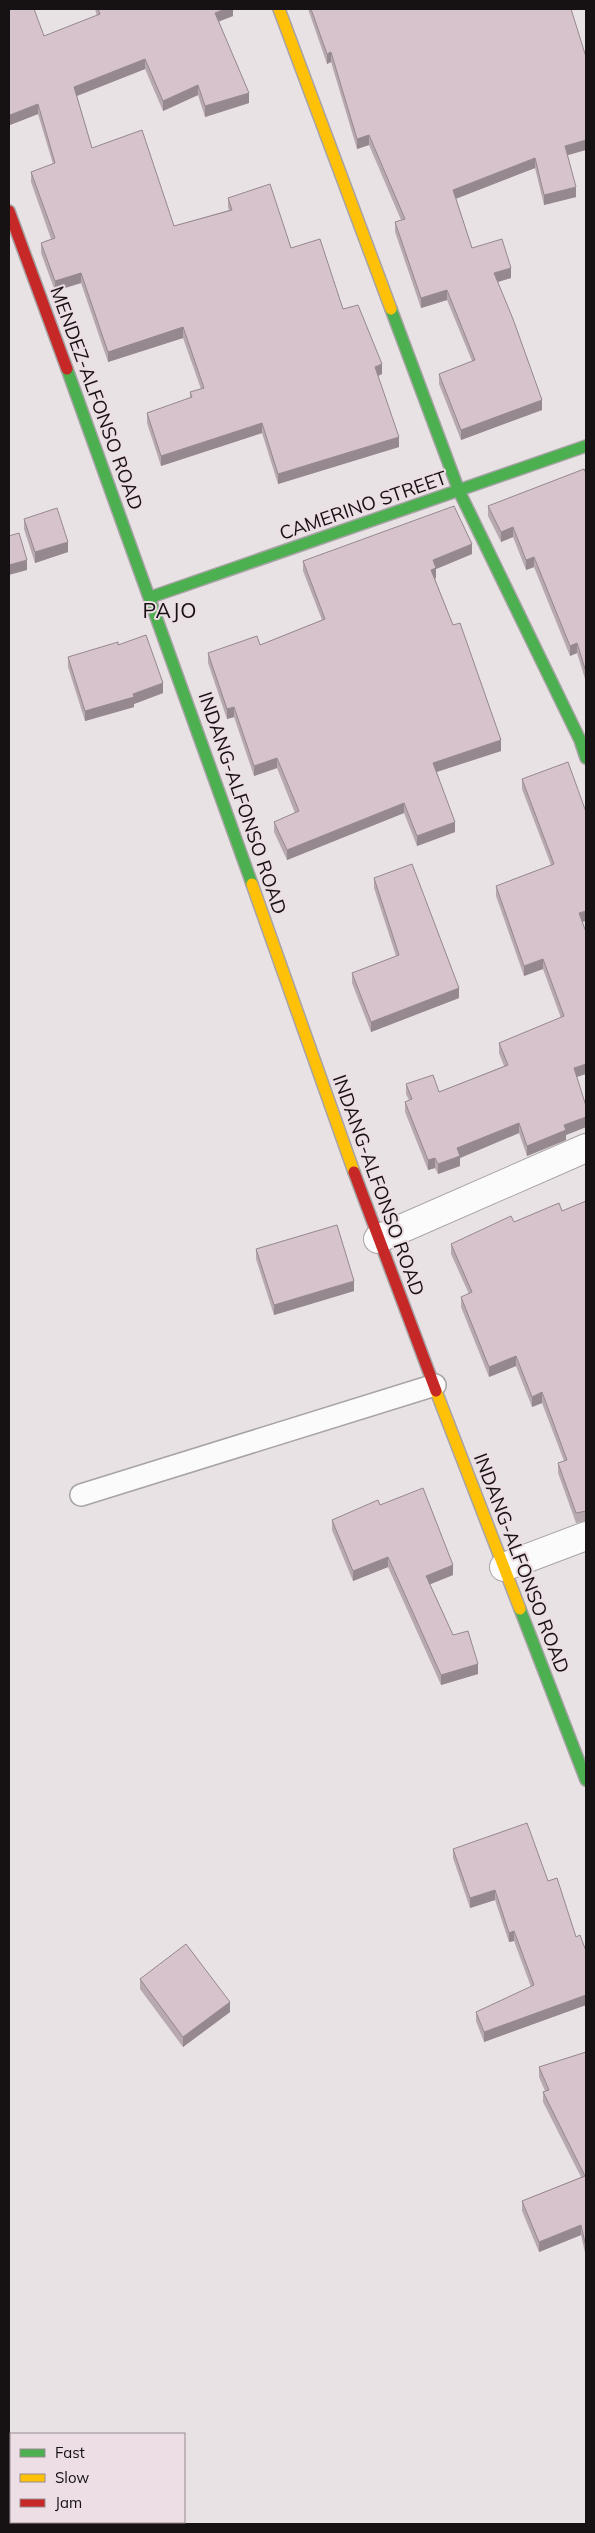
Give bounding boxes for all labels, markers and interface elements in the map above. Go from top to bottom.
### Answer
street label: MENDEZ-ALFONSO ROAD [45,283,149,513]
street label: CAMERINO STREET [276,465,450,545]
district label: PAJO [142,597,198,623]
street label: INDANG-ALFONSO ROAD [194,689,292,917]
street label: INDANG-ALFONSO ROAD [328,1071,430,1299]
street label: INDANG-ALFONSO ROAD [469,1450,575,1676]
legend [10,2433,185,2523]
text: Fast [55,2443,85,2462]
text: Slow [55,2468,89,2487]
text: Jam [55,2493,82,2512]

